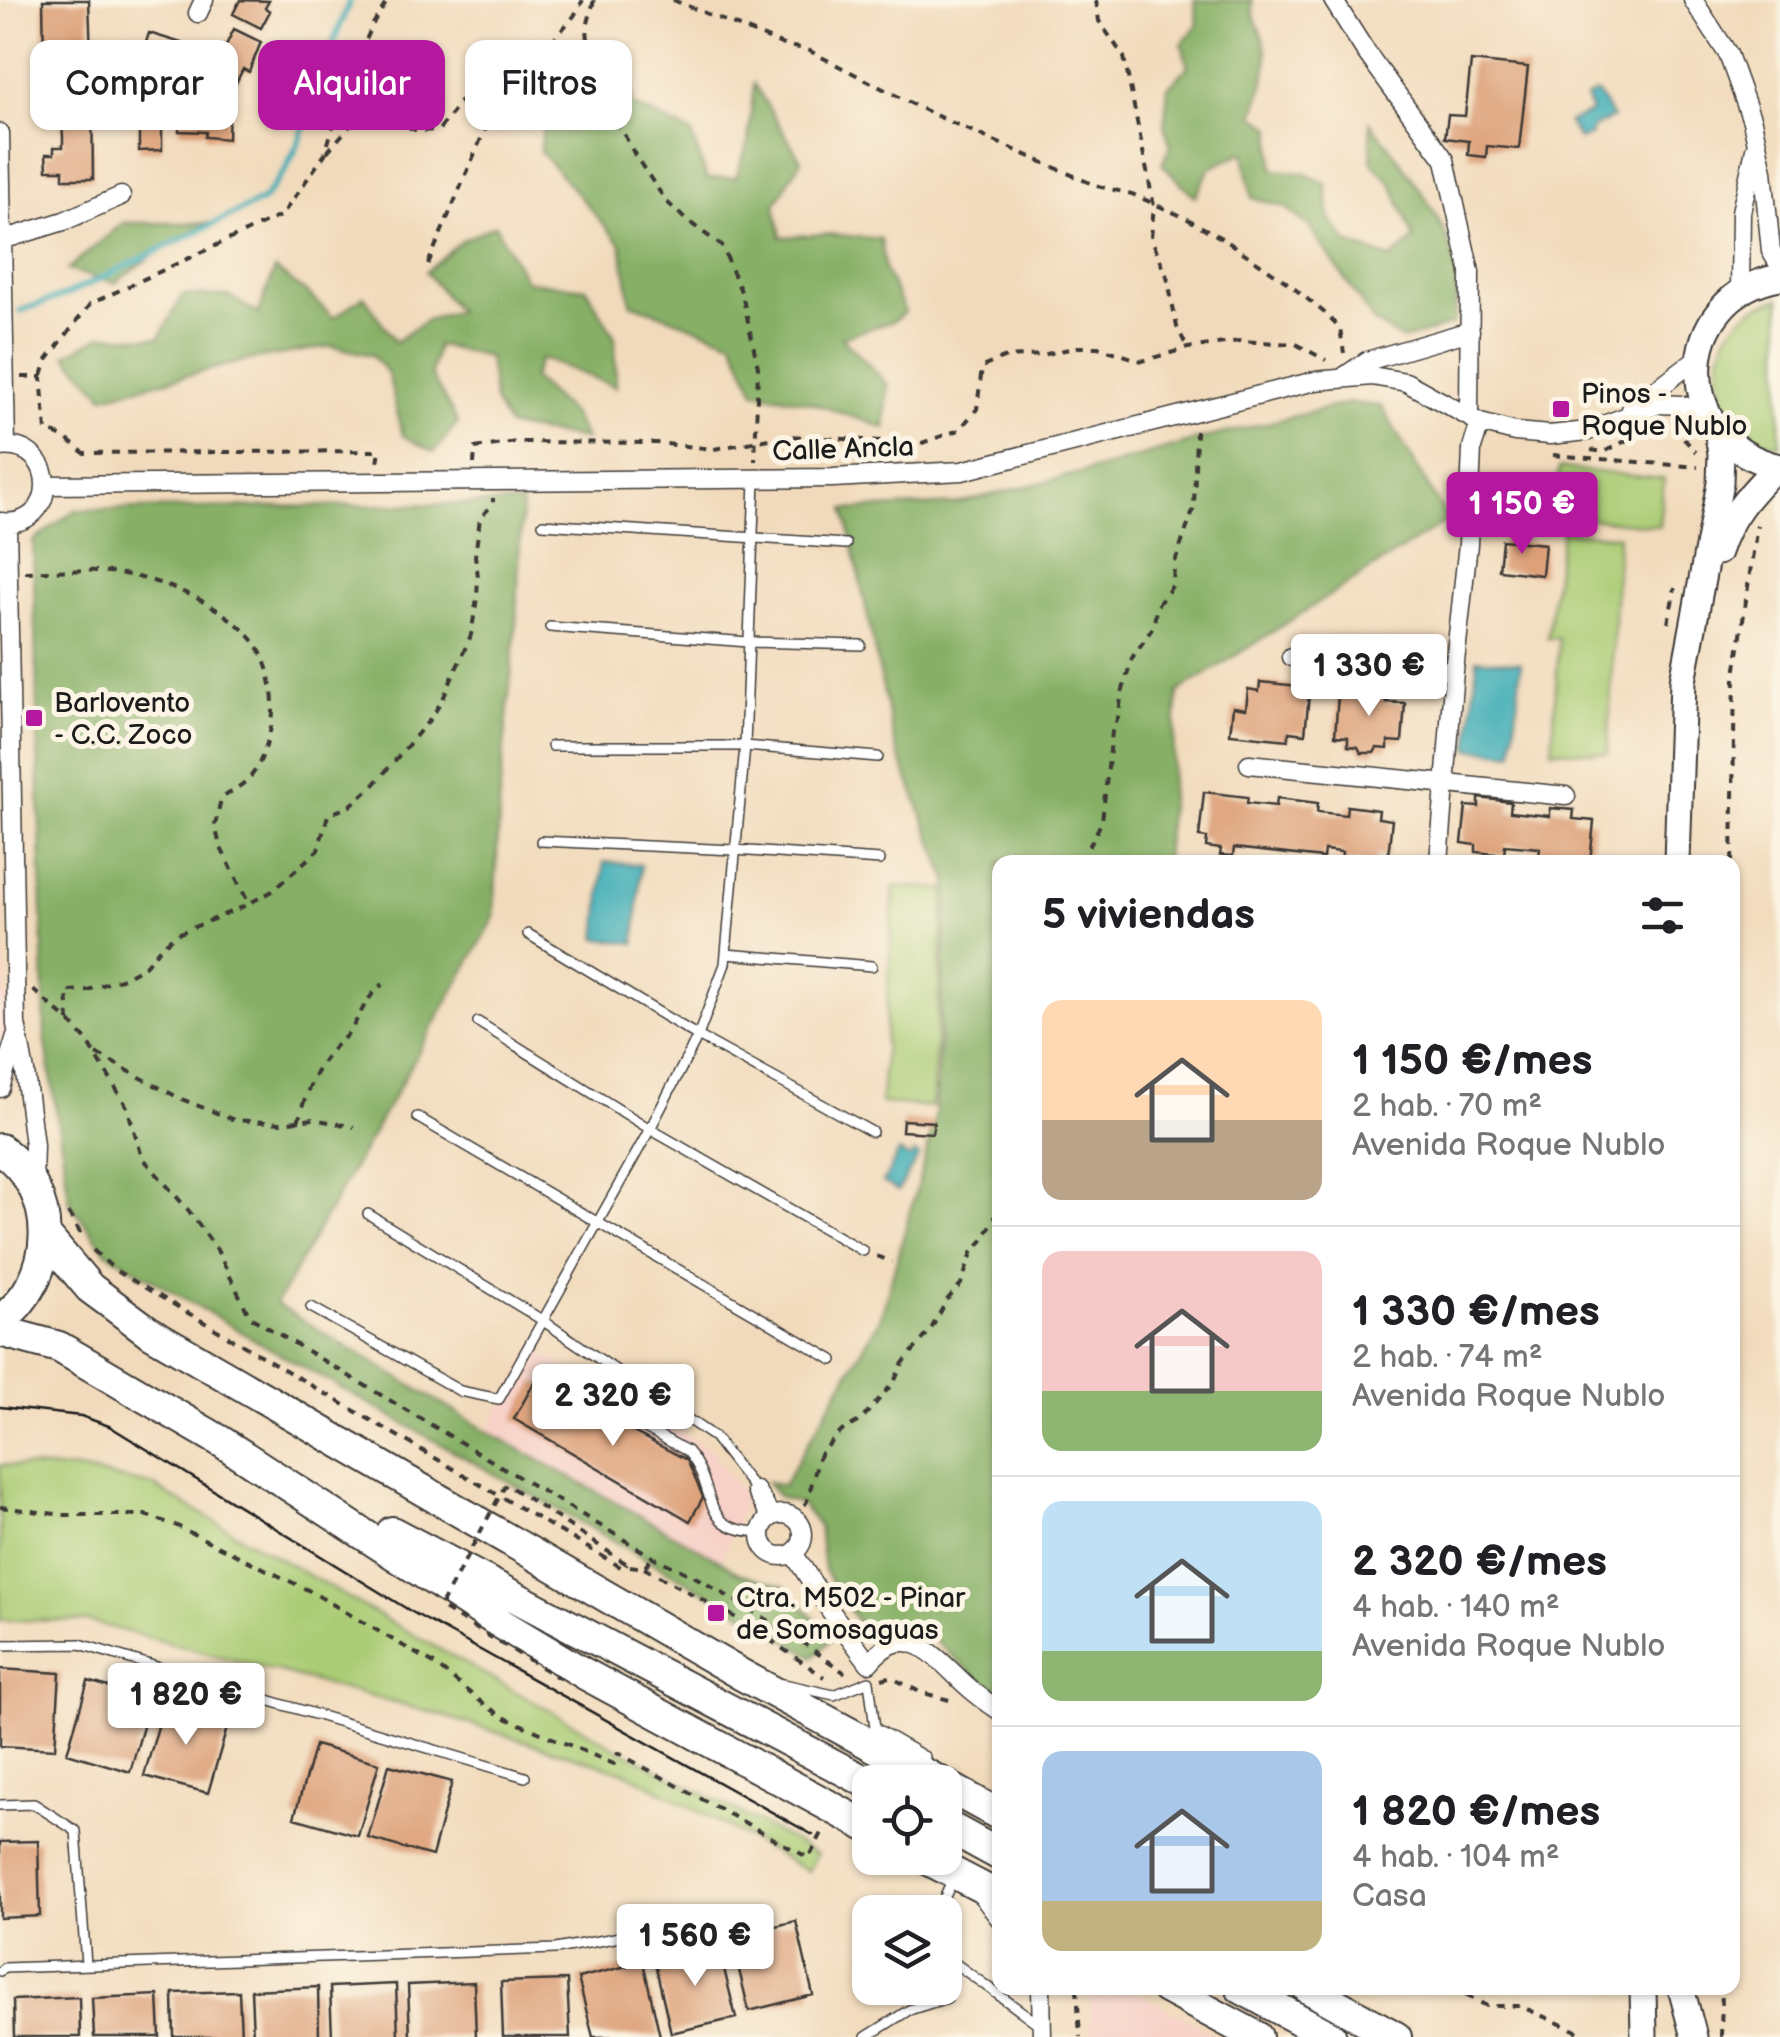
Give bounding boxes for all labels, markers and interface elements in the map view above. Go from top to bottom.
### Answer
chip: Comprar [30,40,238,130]
chip: Alquilar [258,40,445,130]
chip: Filtros [465,40,632,130]
place label: Pinos - Roque Nublo [1581,378,1747,443]
marker: Pinos - Roque Nublo [1550,398,1572,420]
street label: Calle Ancla [772,431,915,468]
pin: 1 150 € [1430,472,1614,557]
text: 1 150 € [1469,485,1575,524]
pin: 1 330 € [1277,634,1461,719]
text: 1 330 € [1313,647,1425,686]
place label: Barlovento - C.C. Zoco [54,687,192,752]
marker: Barlovento - C.C. Zoco [23,707,45,729]
icon: filters [1635,888,1690,943]
text: 5 viviendas [1042,890,1255,941]
text: 1 150 €/mes [1352,1036,1592,1087]
icon: home [1122,1040,1242,1160]
text: 2 hab. · 70 m² [1352,1087,1542,1126]
text: Avenida Roque Nublo [1352,1126,1665,1165]
text: 1 330 €/mes [1352,1287,1600,1338]
icon: home [1122,1291,1242,1411]
text: 2 hab. · 74 m² [1352,1338,1543,1377]
pin: 2 320 € [521,1364,705,1449]
text: 2 320 € [554,1377,672,1416]
text: Avenida Roque Nublo [1352,1377,1665,1416]
text: 2 320 €/mes [1352,1537,1607,1588]
icon: home [1122,1541,1242,1661]
place label: Ctra. M502 - Pinar de Somosaguas [736,1582,966,1647]
text: 4 hab. · 140 m² [1352,1588,1560,1627]
marker: Ctra. M502 - Pinar de Somosaguas [705,1602,727,1624]
text: Avenida Roque Nublo [1352,1627,1665,1666]
pin: 1 820 € [94,1663,278,1748]
text: 1 820 € [130,1676,242,1715]
map controls [852,1765,962,2005]
button: locate [852,1765,962,1875]
text: 1 820 €/mes [1352,1787,1600,1838]
icon: home [1122,1791,1242,1911]
text: 4 hab. · 104 m² [1352,1838,1560,1877]
text: Casa [1352,1877,1427,1916]
button: layers [852,1895,962,2005]
pin: 1 560 € [603,1904,787,1989]
text: 1 560 € [639,1917,751,1956]

